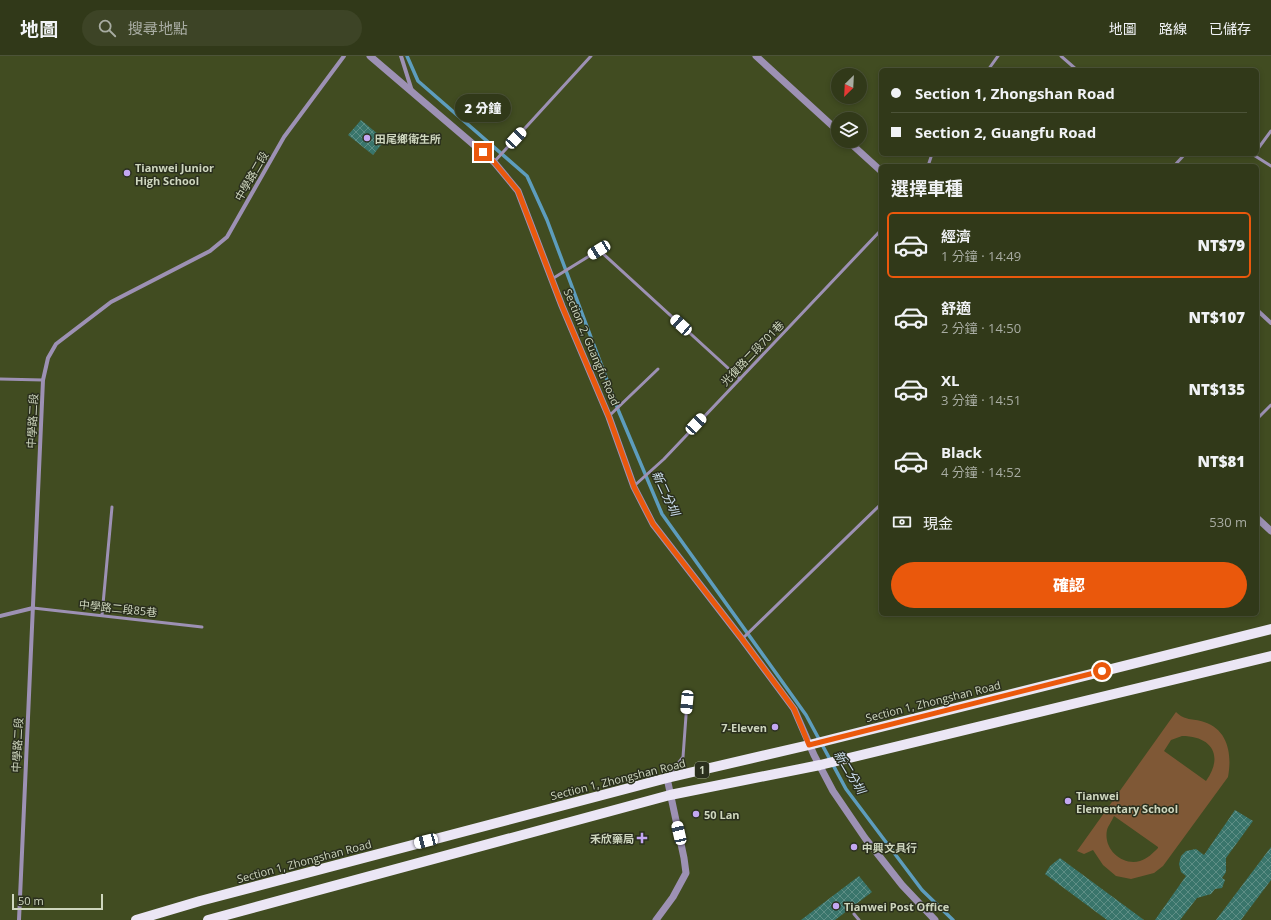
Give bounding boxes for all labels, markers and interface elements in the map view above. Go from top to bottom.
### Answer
search box [82,10,362,46]
text: 地圖 [20,16,58,42]
icon: search [96,17,118,39]
text: 搜尋地點 [128,18,188,38]
text: 地圖 [1109,19,1137,38]
text: 路線 [1159,19,1187,38]
text: 已儲存 [1209,19,1251,38]
north arrow [831,68,867,104]
map controls [831,68,867,148]
text: Section 1, Zhongshan Road [915,83,1115,103]
callout: 2 分鐘 [455,94,511,122]
text: 2 分鐘 [465,99,502,117]
button: layers [831,112,867,148]
text: Section 2, Guangfu Road [915,122,1096,142]
car [503,125,529,151]
place label: 田尾鄉衛生所 [375,131,441,146]
marker: 田尾鄉衛生所 [362,133,372,143]
route end [474,143,492,161]
street label: 中學路二段 [231,148,271,204]
place label: Tianwei Junior High School [135,160,214,188]
marker: Tianwei Junior High School [122,168,132,178]
text: 選擇車種 [891,176,963,200]
text: 經濟 [941,226,971,246]
icon: car [893,227,929,263]
text: NT$79 [1197,235,1245,255]
car [586,239,612,261]
text: 1 分鐘 · 14:49 [941,247,1021,265]
street label: Section 2, Guangfu Road [561,286,623,408]
text: 舒適 [941,298,971,318]
icon: car [893,299,929,335]
text: NT$107 [1189,307,1245,327]
car [668,313,694,337]
street label: 光復路二段701巷 [717,317,787,389]
text: 2 分鐘 · 14:50 [941,319,1021,337]
text: XL [941,370,959,390]
icon: car [893,371,929,407]
text: NT$135 [1189,379,1245,399]
text: 3 分鐘 · 14:51 [941,391,1021,409]
street label: 中學路二段 [23,393,41,449]
car [683,411,709,437]
text: Black [941,442,982,462]
icon: car [893,443,929,479]
text: NT$81 [1197,451,1245,471]
text: 4 分鐘 · 14:52 [941,463,1021,481]
water label: 新二分圳 [648,468,685,520]
icon: cash [891,511,913,533]
text: 現金 [923,513,953,533]
text: 530 m [1209,513,1247,531]
button: 確認 [891,562,1247,608]
street label: 中學路二段85巷 [78,596,158,620]
route start [1093,662,1111,680]
street label: Section 1, Zhongshan Road [864,677,1002,725]
car [680,690,694,714]
street label: 中學路二段 [8,717,26,773]
place label: 7-Eleven [721,720,767,735]
marker: 7-Eleven [770,722,780,732]
water label: 新二分圳 [830,747,871,799]
street label: Section 1, Zhongshan Road [549,755,687,803]
road number: 1 [695,762,709,778]
place label: Tianwei Elementary School [1076,788,1178,816]
marker: Tianwei Elementary School [1063,796,1073,806]
place label: 50 Lan [704,807,740,822]
marker: 50 Lan [691,809,701,819]
car [670,820,688,846]
place label: 禾欣藥局 [590,831,634,846]
car [413,832,439,850]
marker: 禾欣藥局 [637,833,647,843]
street label: Section 1, Zhongshan Road [235,836,373,886]
place label: 中興文具行 [862,840,917,855]
marker: 中興文具行 [849,842,859,852]
scale bar [12,892,103,911]
text: 50 m [18,893,44,908]
place label: Tianwei Post Office [844,899,950,914]
marker: Tianwei Post Office [831,901,841,911]

